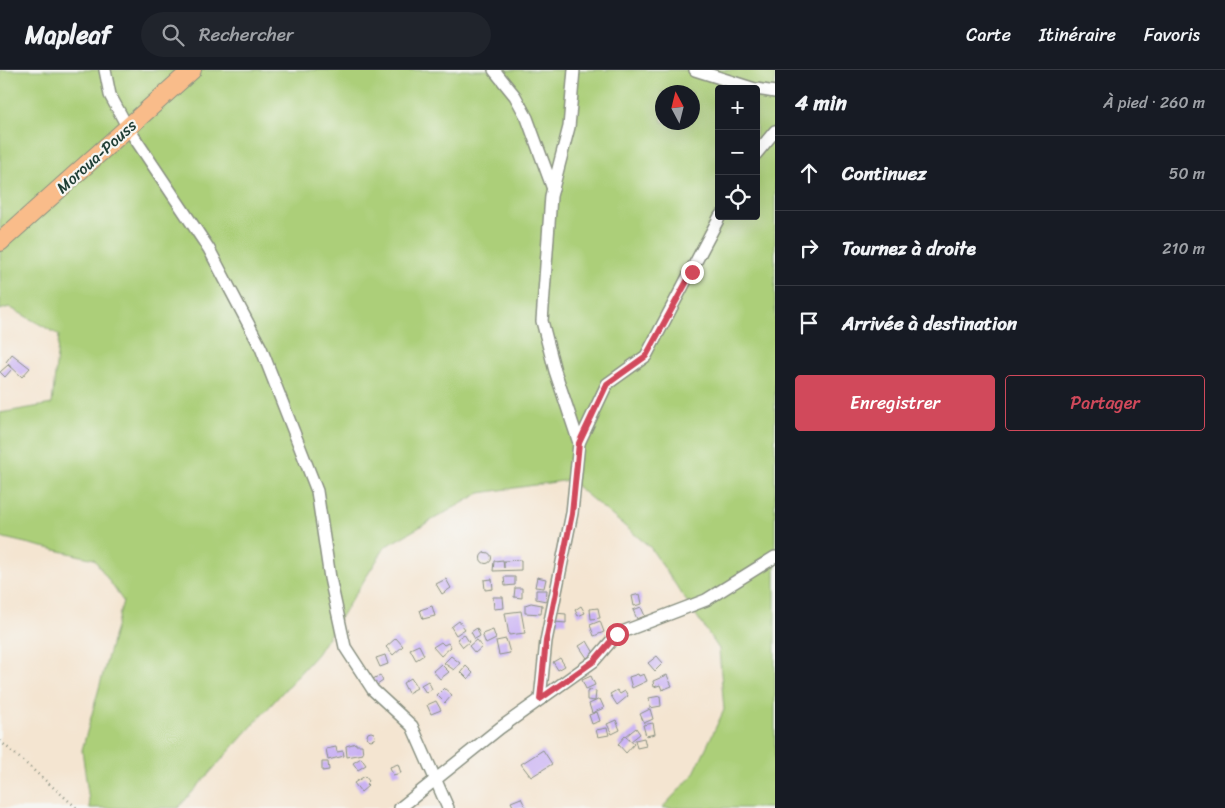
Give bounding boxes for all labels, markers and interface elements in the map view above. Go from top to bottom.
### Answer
search box [141,12,491,57]
text: Mapleaf [25,14,111,56]
text: Rechercher [199,18,294,51]
text: Carte [966,19,1011,51]
text: Itinéraire [1039,19,1116,51]
text: Favoris [1144,19,1200,51]
icon: search [159,21,187,49]
text: 4 min [795,84,847,122]
north arrow [655,85,700,130]
map controls [715,85,760,220]
button: + [715,85,760,130]
text: À pied · 260 m [1103,88,1205,117]
street label: Moroua-Pouss [49,111,144,201]
button: − [715,130,760,175]
text: Continuez [842,157,927,190]
icon: ahead [795,159,823,187]
text: 50 m [1169,159,1205,188]
button: locate [715,175,760,220]
text: Tournez à droite [842,232,976,265]
icon: right [795,234,823,262]
text: 210 m [1162,234,1205,263]
route end [681,261,704,284]
text: Arrivée à destination [842,307,1017,340]
icon: arrive [795,309,823,337]
button: Enregistrer [795,375,995,431]
button: Partager [1005,375,1205,431]
route start [606,623,629,646]

